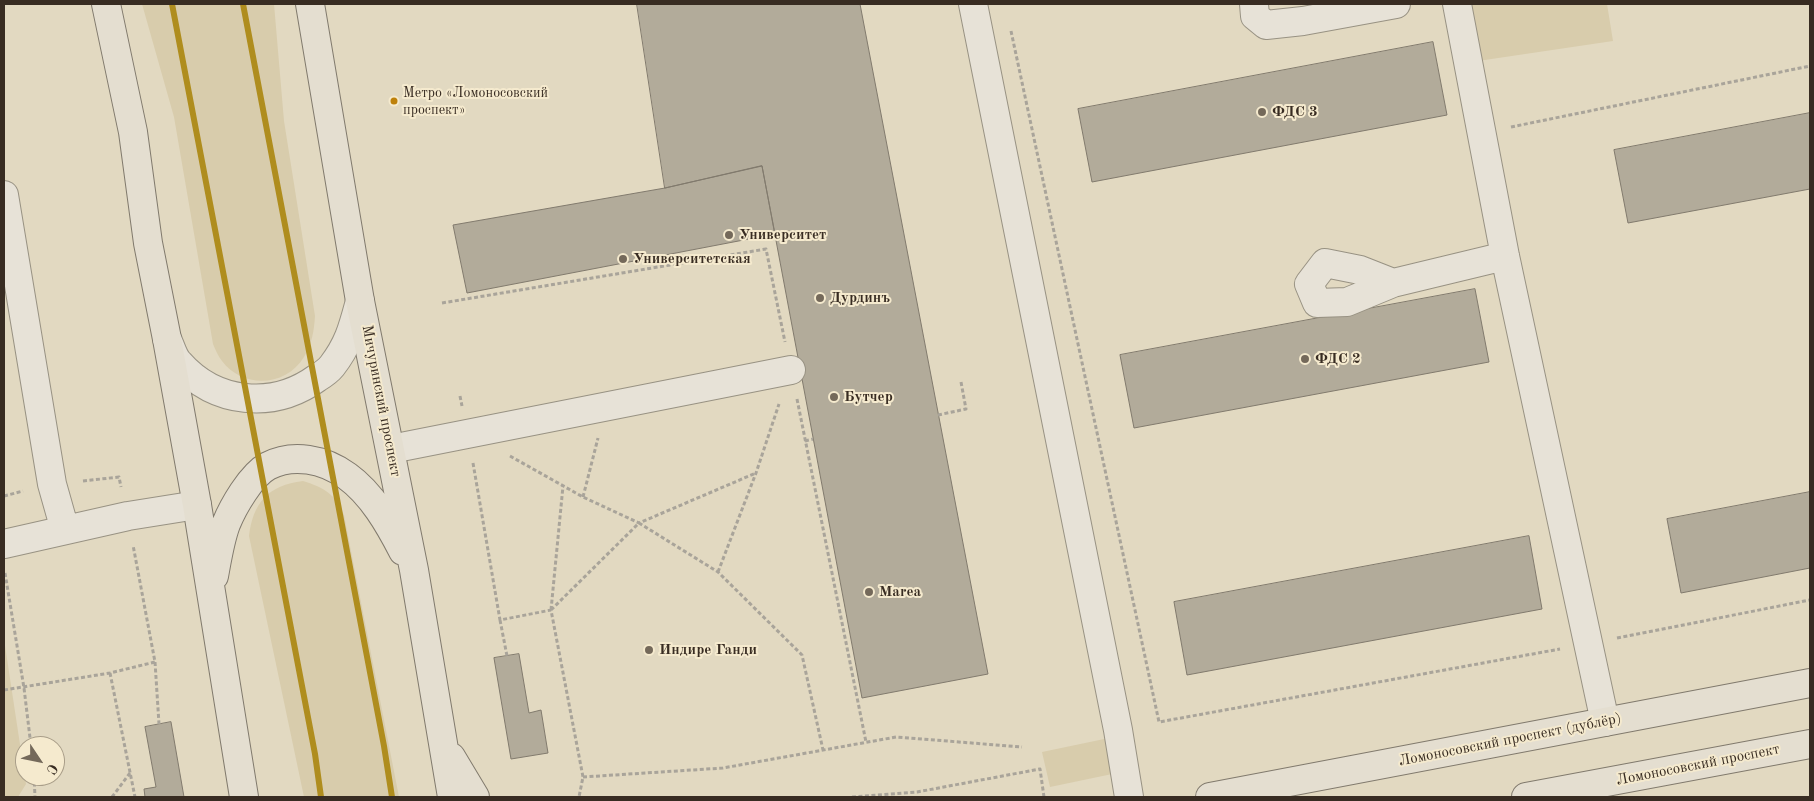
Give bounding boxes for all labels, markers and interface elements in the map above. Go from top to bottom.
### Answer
place label: Метро «Ломоносовский проспект» [403,85,548,118]
marker: Метро «Ломоносовский проспект» [389,96,399,106]
place label: ФДС 3 [1272,103,1318,121]
marker: ФДС 3 [1256,106,1268,118]
place label: Университет [739,226,826,244]
marker: Университет [723,229,735,241]
place label: Университетская [633,250,751,268]
marker: Университетская [617,253,629,265]
place label: Дурдинъ [830,289,890,307]
marker: Дурдинъ [814,292,826,304]
street label: Мичуринский проспект [357,324,405,478]
place label: ФДС 2 [1315,350,1361,368]
marker: ФДС 2 [1299,353,1311,365]
place label: Бутчер [844,388,893,406]
marker: Бутчер [828,391,840,403]
place label: Marea [879,583,921,601]
marker: Marea [863,586,875,598]
place label: Индире Ганди [659,641,757,659]
marker: Индире Ганди [643,644,655,656]
street label: Ломоносовский проспект (дублёр) [1397,710,1623,770]
north arrow [15,736,65,786]
street label: Ломоносовский проспект [1615,740,1781,790]
text: С [43,761,60,777]

